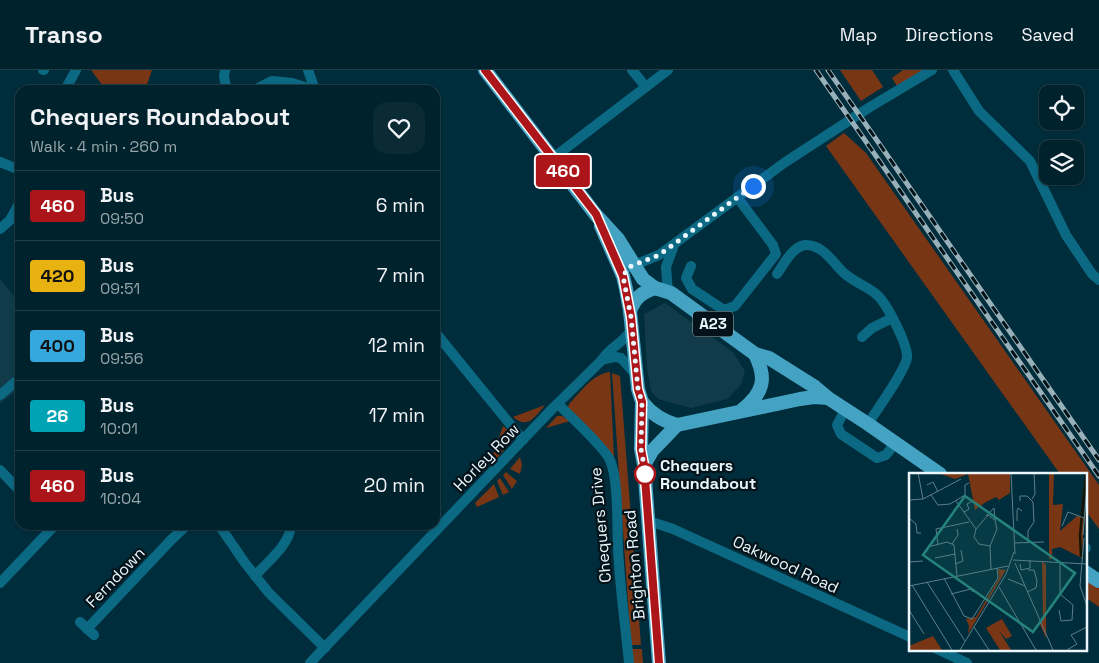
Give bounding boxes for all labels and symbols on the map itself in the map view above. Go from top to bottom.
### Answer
line badge: 460 [534,155,592,187]
your location [741,174,766,199]
road number: A23 [693,312,733,336]
street label: Horley Row [449,419,524,496]
place label: Chequers Roundabout [660,455,756,494]
marker: Chequers Roundabout [634,463,656,485]
street label: Chequers Drive [585,466,616,584]
inset map [909,473,1086,650]
street label: Brighton Road [619,509,650,621]
street label: Oakwood Road [729,531,842,598]
street label: Ferndown [81,543,149,612]

